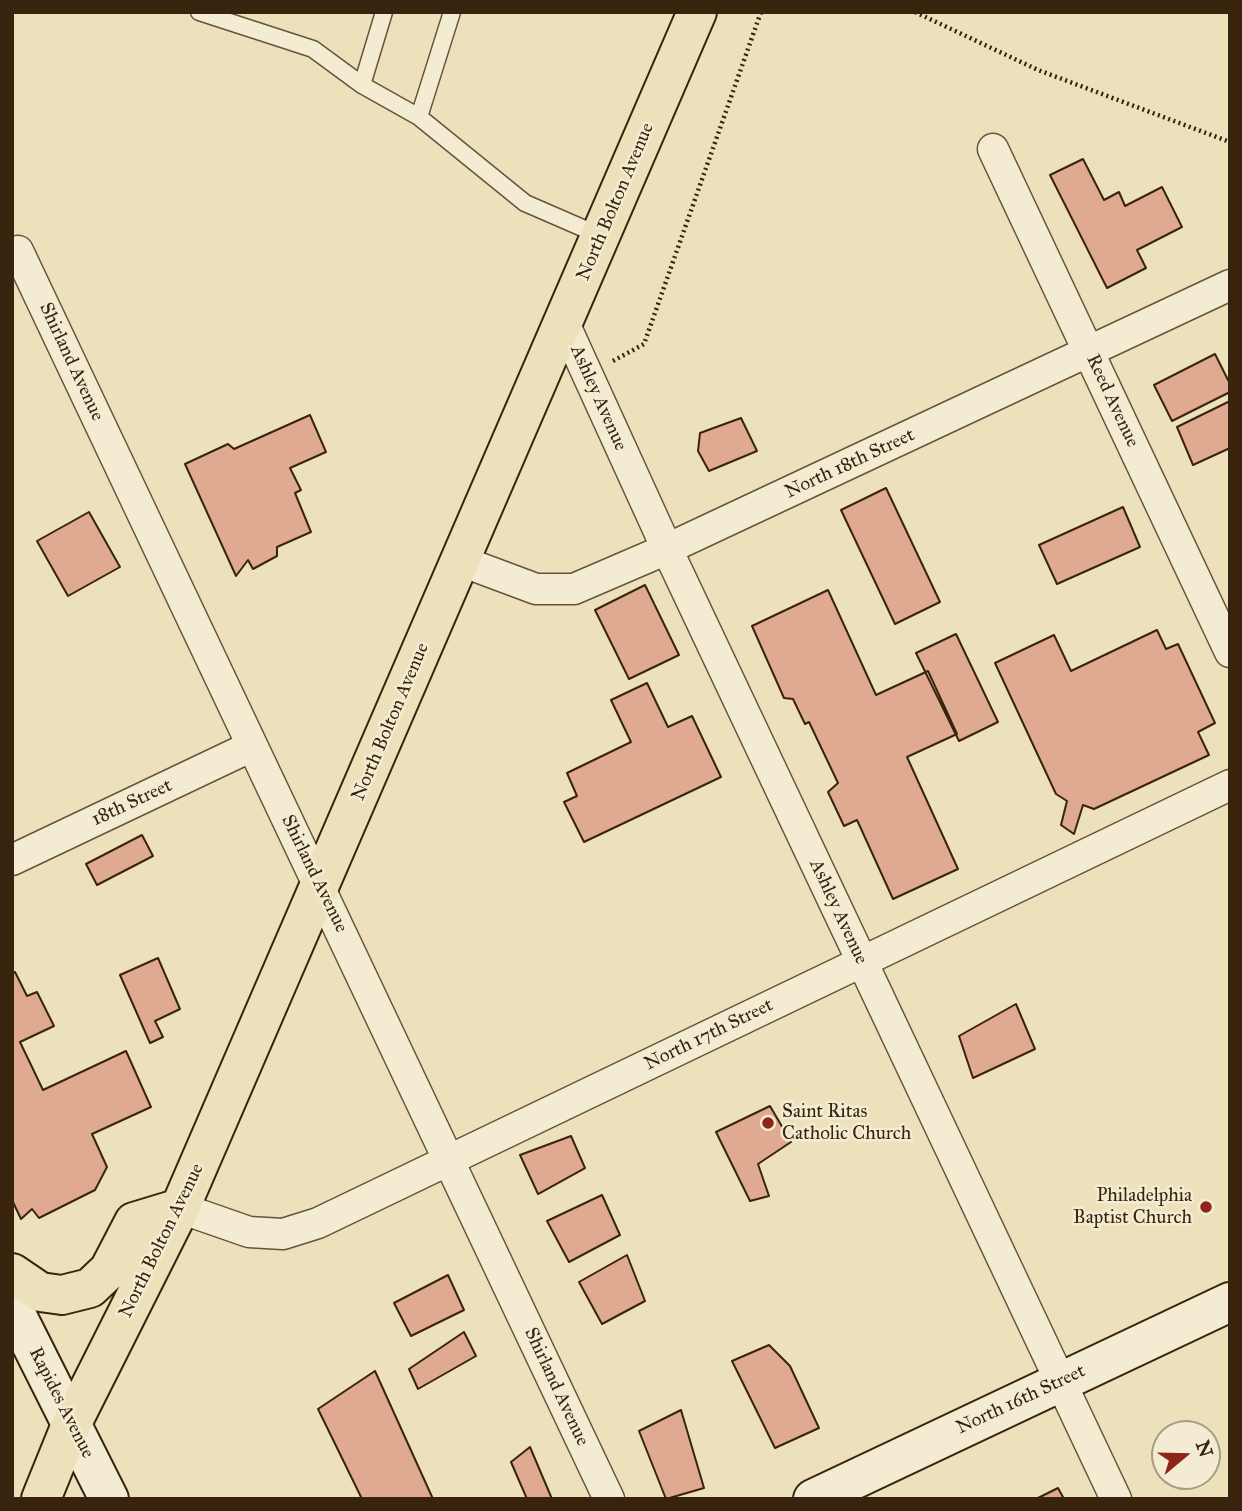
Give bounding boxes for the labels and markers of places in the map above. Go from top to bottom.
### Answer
place label: Saint Ritas Catholic Church [782,1101,911,1145]
marker: Saint Ritas Catholic Church [760,1115,776,1131]
place label: Philadelphia Baptist Church [1073,1185,1192,1229]
marker: Philadelphia Baptist Church [1198,1199,1214,1215]

